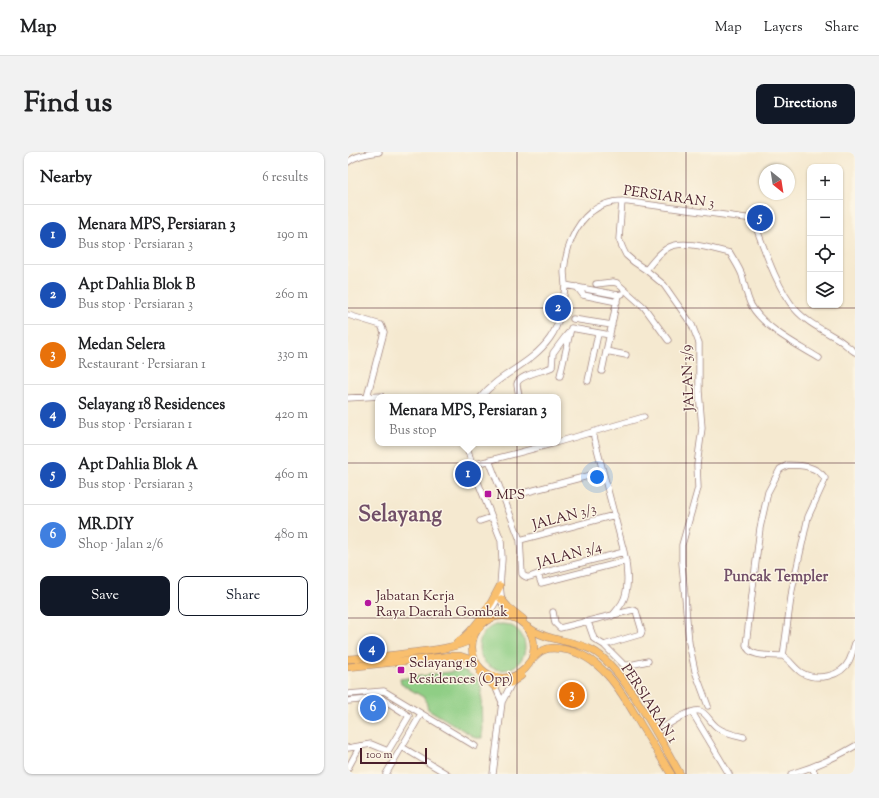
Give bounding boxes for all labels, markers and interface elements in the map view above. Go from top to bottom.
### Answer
text: Map [20,14,57,41]
text: Map [715,18,742,38]
text: Layers [764,18,802,38]
text: Share [824,18,859,38]
text: Find us [24,84,112,124]
button: Directions [756,84,855,124]
north arrow [759,164,795,200]
map controls [807,164,843,308]
button: + [807,164,843,200]
text: Nearby [40,166,92,190]
text: 6 results [262,169,308,187]
street label: PERSIARAN 3 [622,182,716,214]
button: − [807,200,843,236]
pin: 5 [747,203,773,233]
text: Menara MPS, Persiaran 3 [78,215,236,236]
text: 1 [51,226,55,244]
text: 190 m [277,226,308,244]
text: Bus stop · Persiaran 3 [78,236,193,254]
button: locate [807,236,843,272]
button: layers [807,272,843,308]
text: Apt Dahlia Blok B [78,275,195,296]
text: 2 [50,286,56,304]
text: 260 m [275,286,308,304]
pin: 2 [545,293,571,323]
text: Bus stop · Persiaran 3 [78,296,193,314]
text: Medan Selera [78,335,165,356]
street label: JALAN 3/9 [677,344,701,413]
text: 3 [50,346,56,364]
text: 330 m [277,346,308,364]
text: Restaurant · Persiaran 1 [78,356,206,374]
popup [375,394,561,446]
text: Selayang 18 Residences [78,395,225,416]
text: Menara MPS, Persiaran 3 [389,401,547,422]
text: 4 [50,406,56,424]
text: 420 m [275,406,308,424]
text: Bus stop · Persiaran 1 [78,416,192,434]
text: Bus stop [389,422,437,440]
text: Apt Dahlia Blok A [78,455,198,476]
pin: 1 [455,459,481,489]
text: 5 [51,466,55,484]
text: 460 m [275,466,308,484]
your location [587,467,607,487]
text: Bus stop · Persiaran 3 [78,476,193,494]
place label: MPS [496,486,525,506]
marker: MPS [483,489,493,499]
district label: Selayang [358,500,442,532]
street label: JALAN 3/3 [529,500,599,536]
text: MR.DIY [78,515,134,536]
text: 6 [50,526,56,544]
text: 480 m [275,526,308,544]
text: Shop · Jalan 2/6 [78,536,163,554]
street label: JALAN 3/4 [534,538,604,574]
district label: Puncak Templer [724,567,828,588]
button: Save [40,576,170,616]
button: Share [178,576,308,616]
place label: Jabatan Kerja Raya Daerah Gombak [375,587,508,623]
marker: Jabatan Kerja Raya Daerah Gombak [363,598,373,608]
pin: 4 [359,634,385,664]
place label: Selayang 18 Residences (Opp) [409,654,513,690]
street label: PERSIARAN 1 [615,661,682,748]
marker: Selayang 18 Residences (Opp) [396,665,406,675]
pin: 3 [559,680,585,710]
pin: 6 [360,693,386,723]
scale bar [360,746,427,765]
text: 100 m [366,747,393,763]

